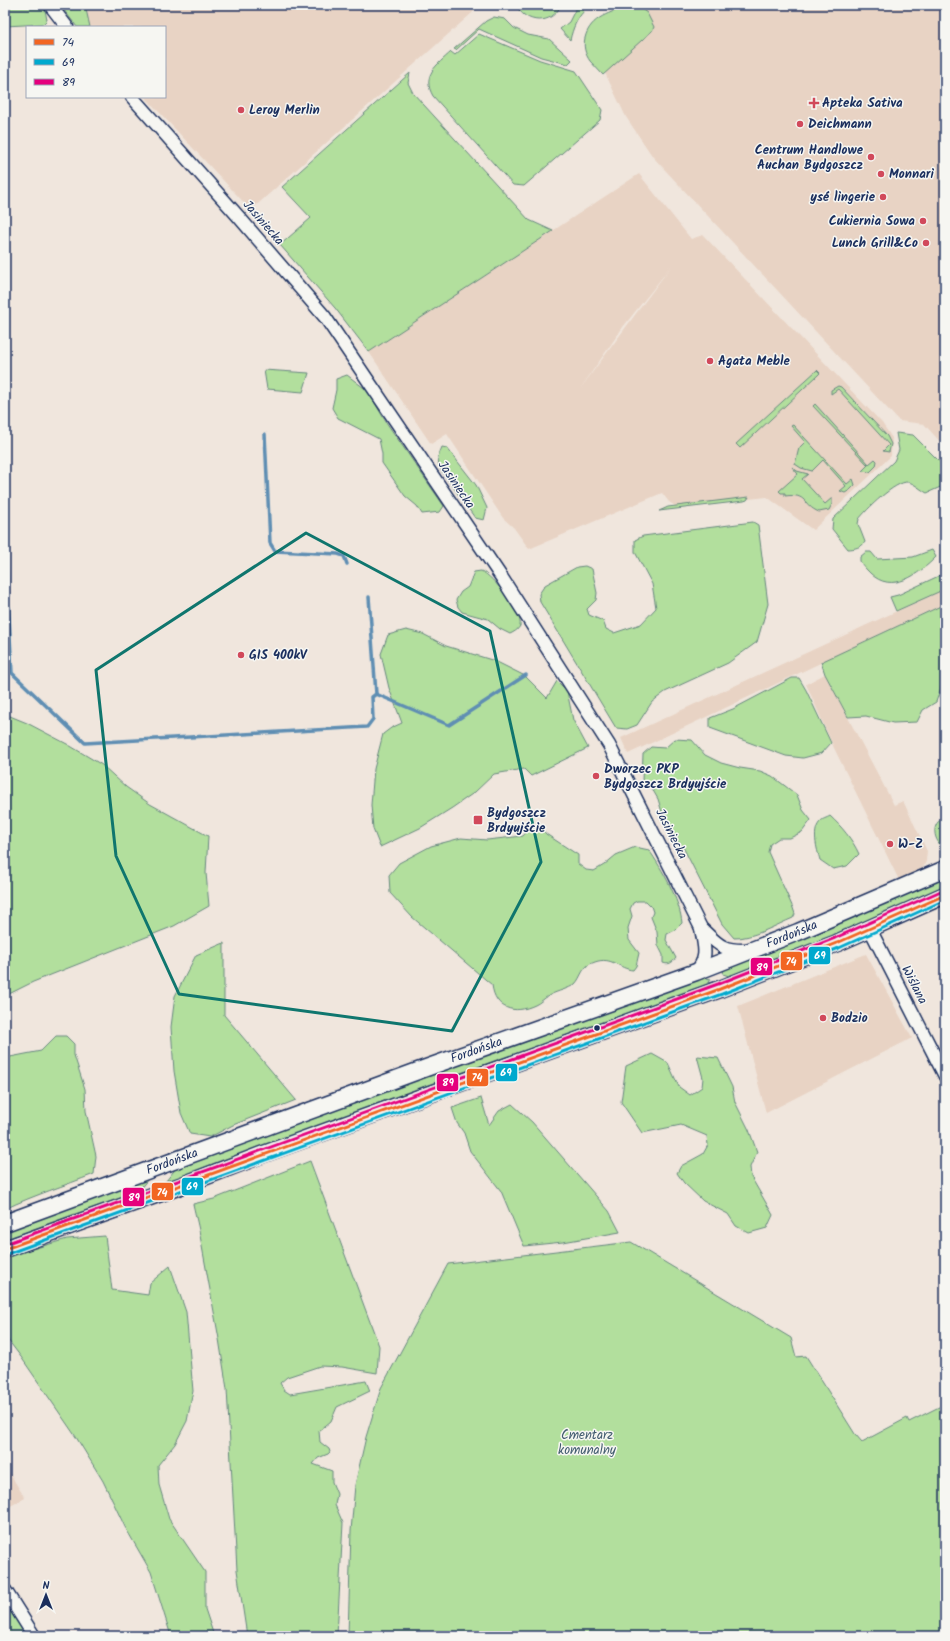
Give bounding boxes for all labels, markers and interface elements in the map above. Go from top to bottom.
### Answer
legend [26,26,166,98]
text: 74 [62,33,75,52]
text: 69 [62,53,75,72]
text: 89 [62,73,75,92]
place label: Apteka Sativa [822,93,903,114]
marker: Apteka Sativa [809,98,819,108]
place label: Leroy Merlin [249,100,320,121]
marker: Leroy Merlin [236,105,246,115]
place label: Deichmann [808,114,872,135]
marker: Deichmann [795,119,805,129]
place label: Centrum Handlowe Auchan Bydgoszcz [755,140,864,176]
marker: Centrum Handlowe Auchan Bydgoszcz [866,152,876,162]
place label: Monnari [889,164,934,185]
marker: Monnari [876,169,886,179]
place label: ysé lingerie [809,187,876,208]
marker: ysé lingerie [878,192,888,202]
street label: Jasiniecka [237,195,289,251]
place label: Cukiernia Sowa [829,211,915,232]
marker: Cukiernia Sowa [918,216,928,226]
place label: Lunch Grill&Co [832,233,918,254]
marker: Lunch Grill&Co [921,238,931,248]
place label: Agata Meble [718,351,791,372]
marker: Agata Meble [705,356,715,366]
street label: Jasiniecka [432,456,480,514]
place label: GIS 400kV [249,645,308,666]
marker: GIS 400kV [236,650,246,660]
place label: Dworzec PKP Bydgoszcz Brdyujście [604,759,727,795]
marker: Dworzec PKP Bydgoszcz Brdyujście [591,771,601,781]
place label: Bydgoszcz Brdyujście [487,803,546,839]
street label: Jasiniecka [649,805,693,863]
marker: Bydgoszcz Brdyujście [472,814,484,826]
place label: W-Z [898,834,924,855]
marker: W-Z [885,839,895,849]
street label: Fordońska [763,914,821,954]
line badge: 69 [808,946,831,965]
text: 69 [814,947,826,965]
line badge: 74 [780,951,803,971]
text: 74 [785,953,797,971]
line badge: 89 [750,957,773,976]
text: 89 [756,959,768,977]
street label: Wiślana [895,962,933,1008]
place label: Bodzio [831,1008,868,1029]
marker: Bodzio [818,1013,828,1023]
unlabelled marker [592,1023,602,1033]
street label: Fordońska [447,1031,505,1069]
line badge: 69 [495,1063,518,1082]
text: 69 [500,1064,512,1082]
line badge: 74 [466,1068,489,1087]
text: 74 [471,1069,483,1087]
line badge: 89 [436,1073,459,1092]
text: 89 [442,1074,454,1092]
street label: Fordońska [143,1142,201,1181]
line badge: 69 [181,1177,204,1196]
text: 69 [186,1178,198,1196]
line badge: 74 [151,1182,174,1201]
text: 74 [156,1184,168,1202]
line badge: 89 [122,1187,145,1207]
text: 89 [128,1189,140,1207]
park label: Cmentarz komunalny [558,1425,617,1461]
north arrow [26,1575,66,1615]
text: N [43,1577,50,1595]

